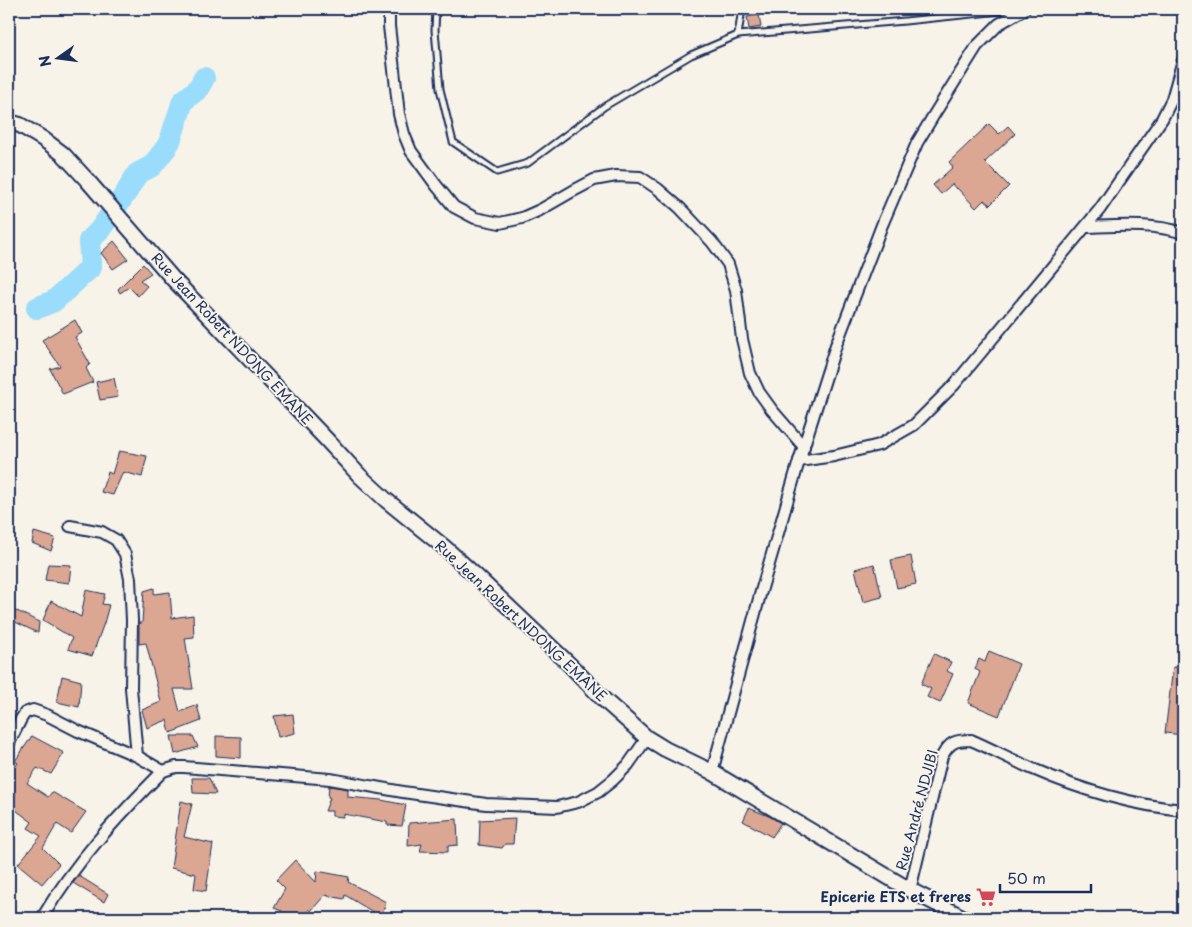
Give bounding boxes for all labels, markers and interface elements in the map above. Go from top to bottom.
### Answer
north arrow [32,32,82,82]
text: N [33,53,56,69]
street label: Rue Jean Robert NDONG EMANE [147,248,318,429]
street label: Rue Jean Robert NDONG EMANE [431,535,612,706]
street label: Rue André NDJIBI [890,747,943,873]
scale bar [1000,862,1091,894]
text: 50 m [1007,866,1046,889]
place label: Epicerie ETS et freres [821,886,971,907]
supermarket icon: Epicerie ETS et freres [975,886,997,908]

